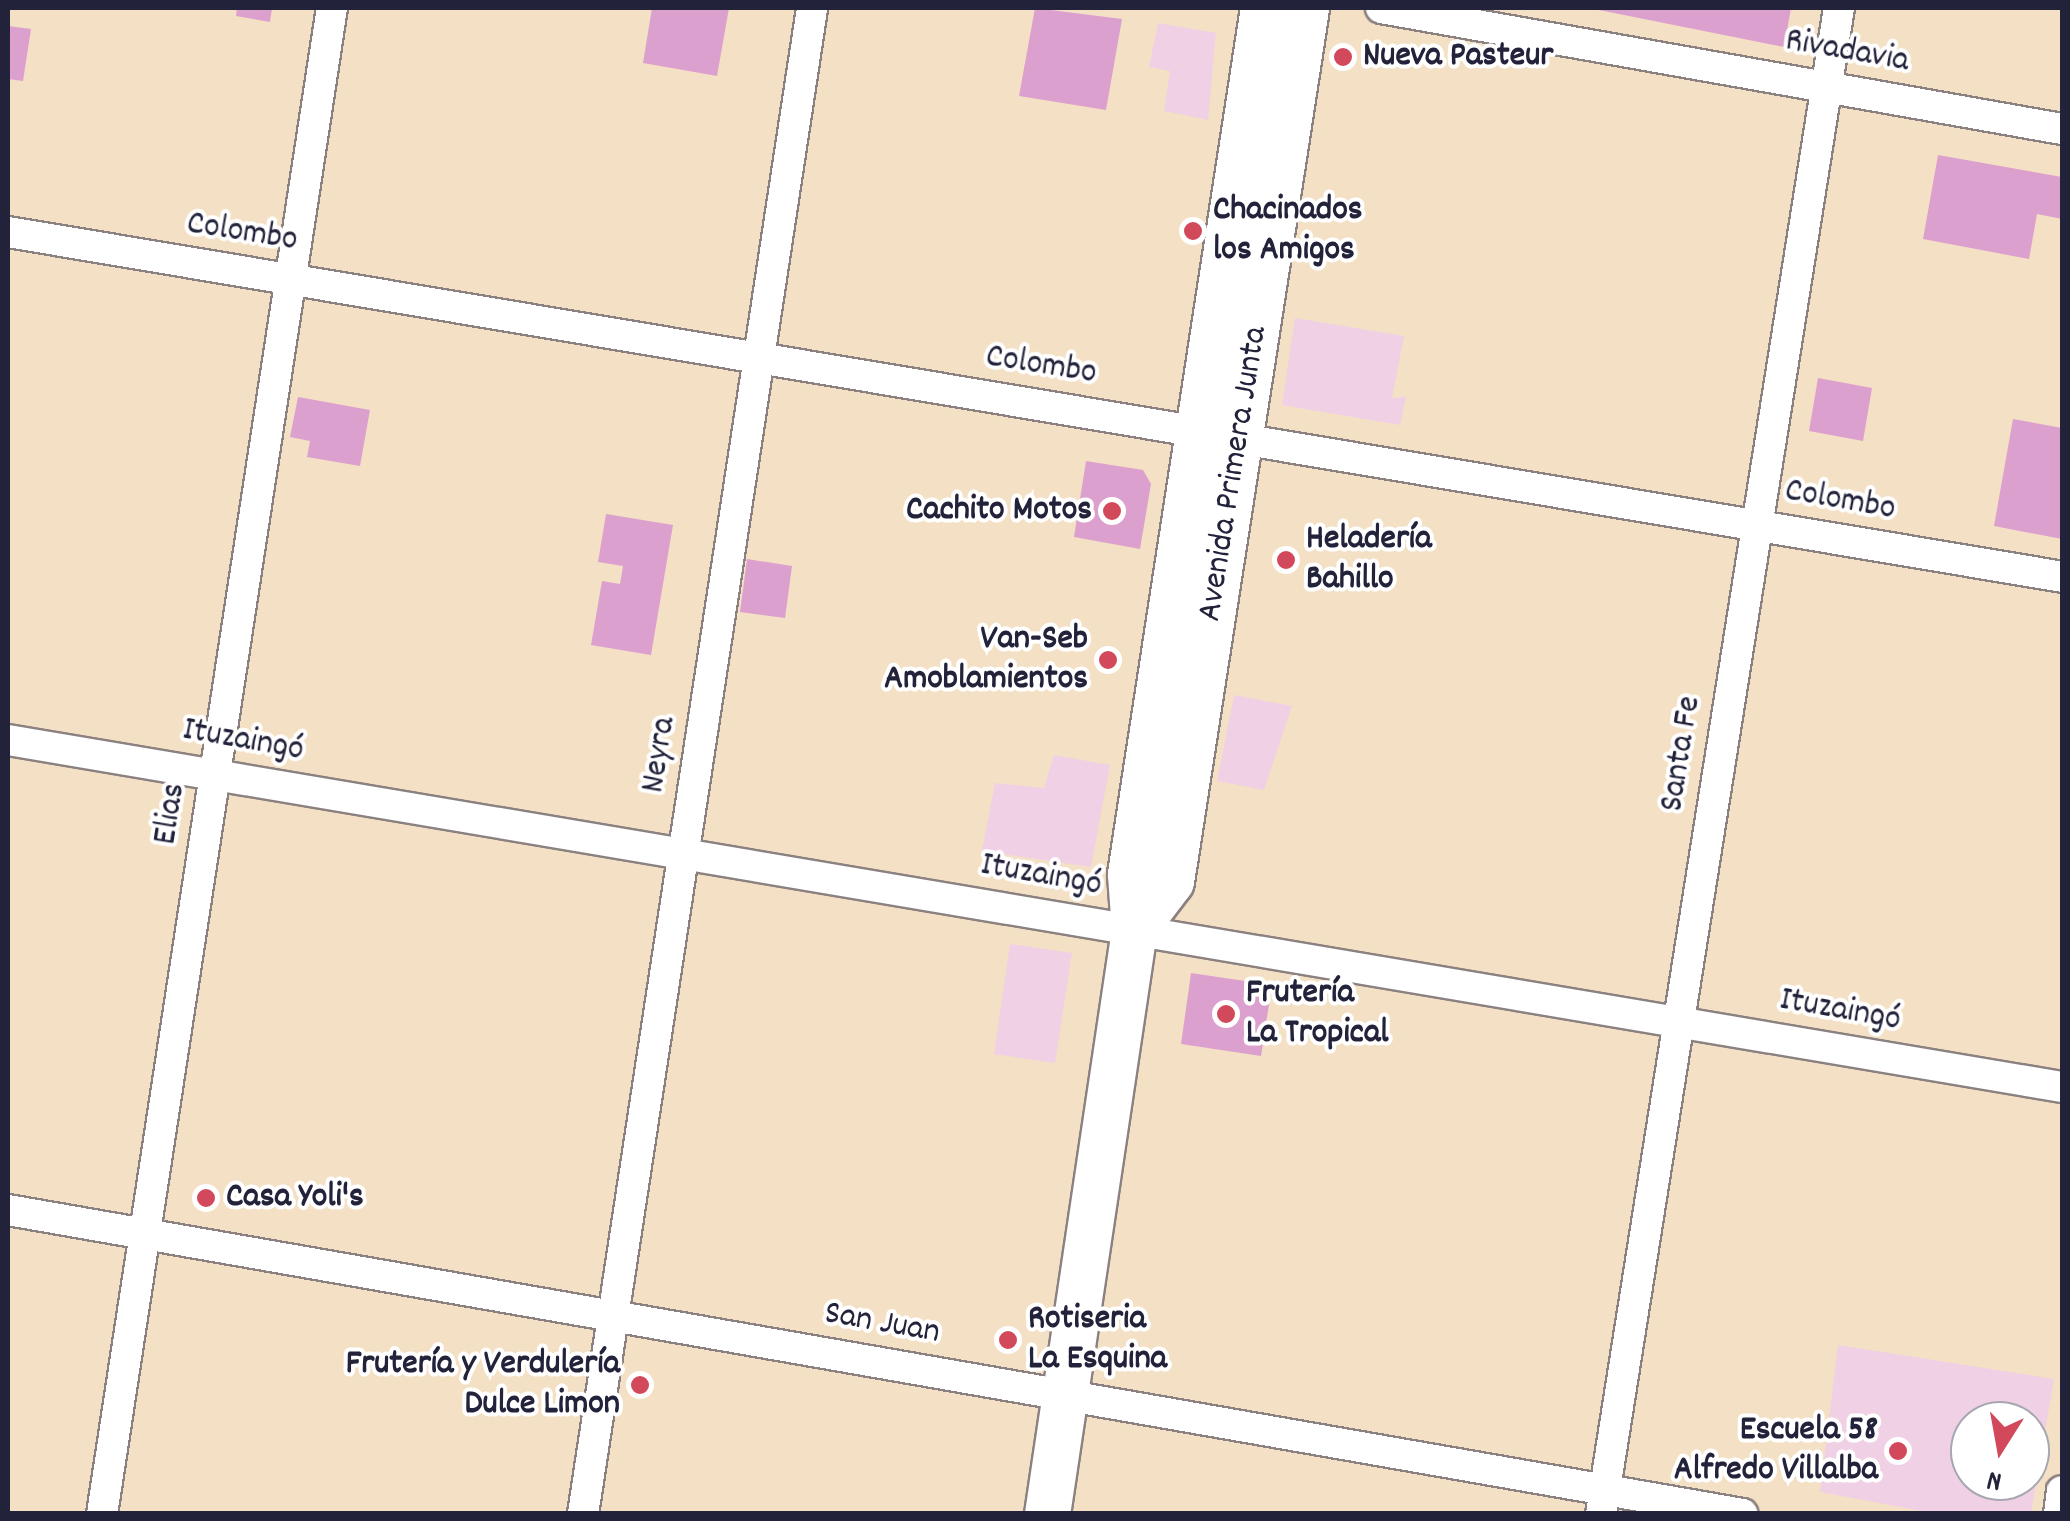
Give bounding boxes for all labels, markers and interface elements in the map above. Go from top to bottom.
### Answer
street label: Rivadavia [1782,20,1912,84]
place label: Nueva Pasteur [1363,36,1553,78]
marker: Nueva Pasteur [1332,46,1354,68]
place label: Chacinados los Amigos [1213,190,1363,272]
street label: Colombo [184,204,300,262]
marker: Chacinados los Amigos [1182,220,1204,242]
street label: Avenida Primera Junta [1190,324,1278,624]
street label: Colombo [983,337,1099,395]
street label: Colombo [1781,471,1899,531]
place label: Cachito Motos [906,490,1092,532]
marker: Cachito Motos [1101,500,1123,522]
place label: Heladería Bahillo [1306,519,1432,601]
marker: Heladería Bahillo [1275,549,1297,571]
place label: Van-Seb Amoblamientos [884,619,1088,701]
marker: Van-Seb Amoblamientos [1097,649,1119,671]
street label: Santa Fe [1652,693,1712,815]
street label: Ituzaingó [179,710,307,772]
street label: Neyra [633,714,687,796]
street label: Elias [145,780,197,848]
street label: Ituzaingó [977,845,1105,907]
place label: Frutería La Tropical [1246,973,1389,1055]
street label: Ituzaingó [1776,980,1904,1042]
marker: Frutería La Tropical [1215,1003,1237,1025]
place label: Casa Yoli's [226,1177,364,1219]
marker: Casa Yoli's [195,1187,217,1209]
street label: San Juan [821,1293,943,1355]
place label: Rotiseria La Esquina [1028,1299,1167,1381]
marker: Rotiseria La Esquina [997,1329,1019,1351]
place label: Frutería y Verdulería Dulce Limon [346,1344,620,1426]
marker: Frutería y Verdulería Dulce Limon [629,1374,651,1396]
north arrow [1950,1401,2050,1501]
place label: Escuela 58 Alfredo Villalba [1674,1410,1878,1492]
marker: Escuela 58 Alfredo Villalba [1887,1440,1909,1462]
text: N [1984,1458,2005,1499]

